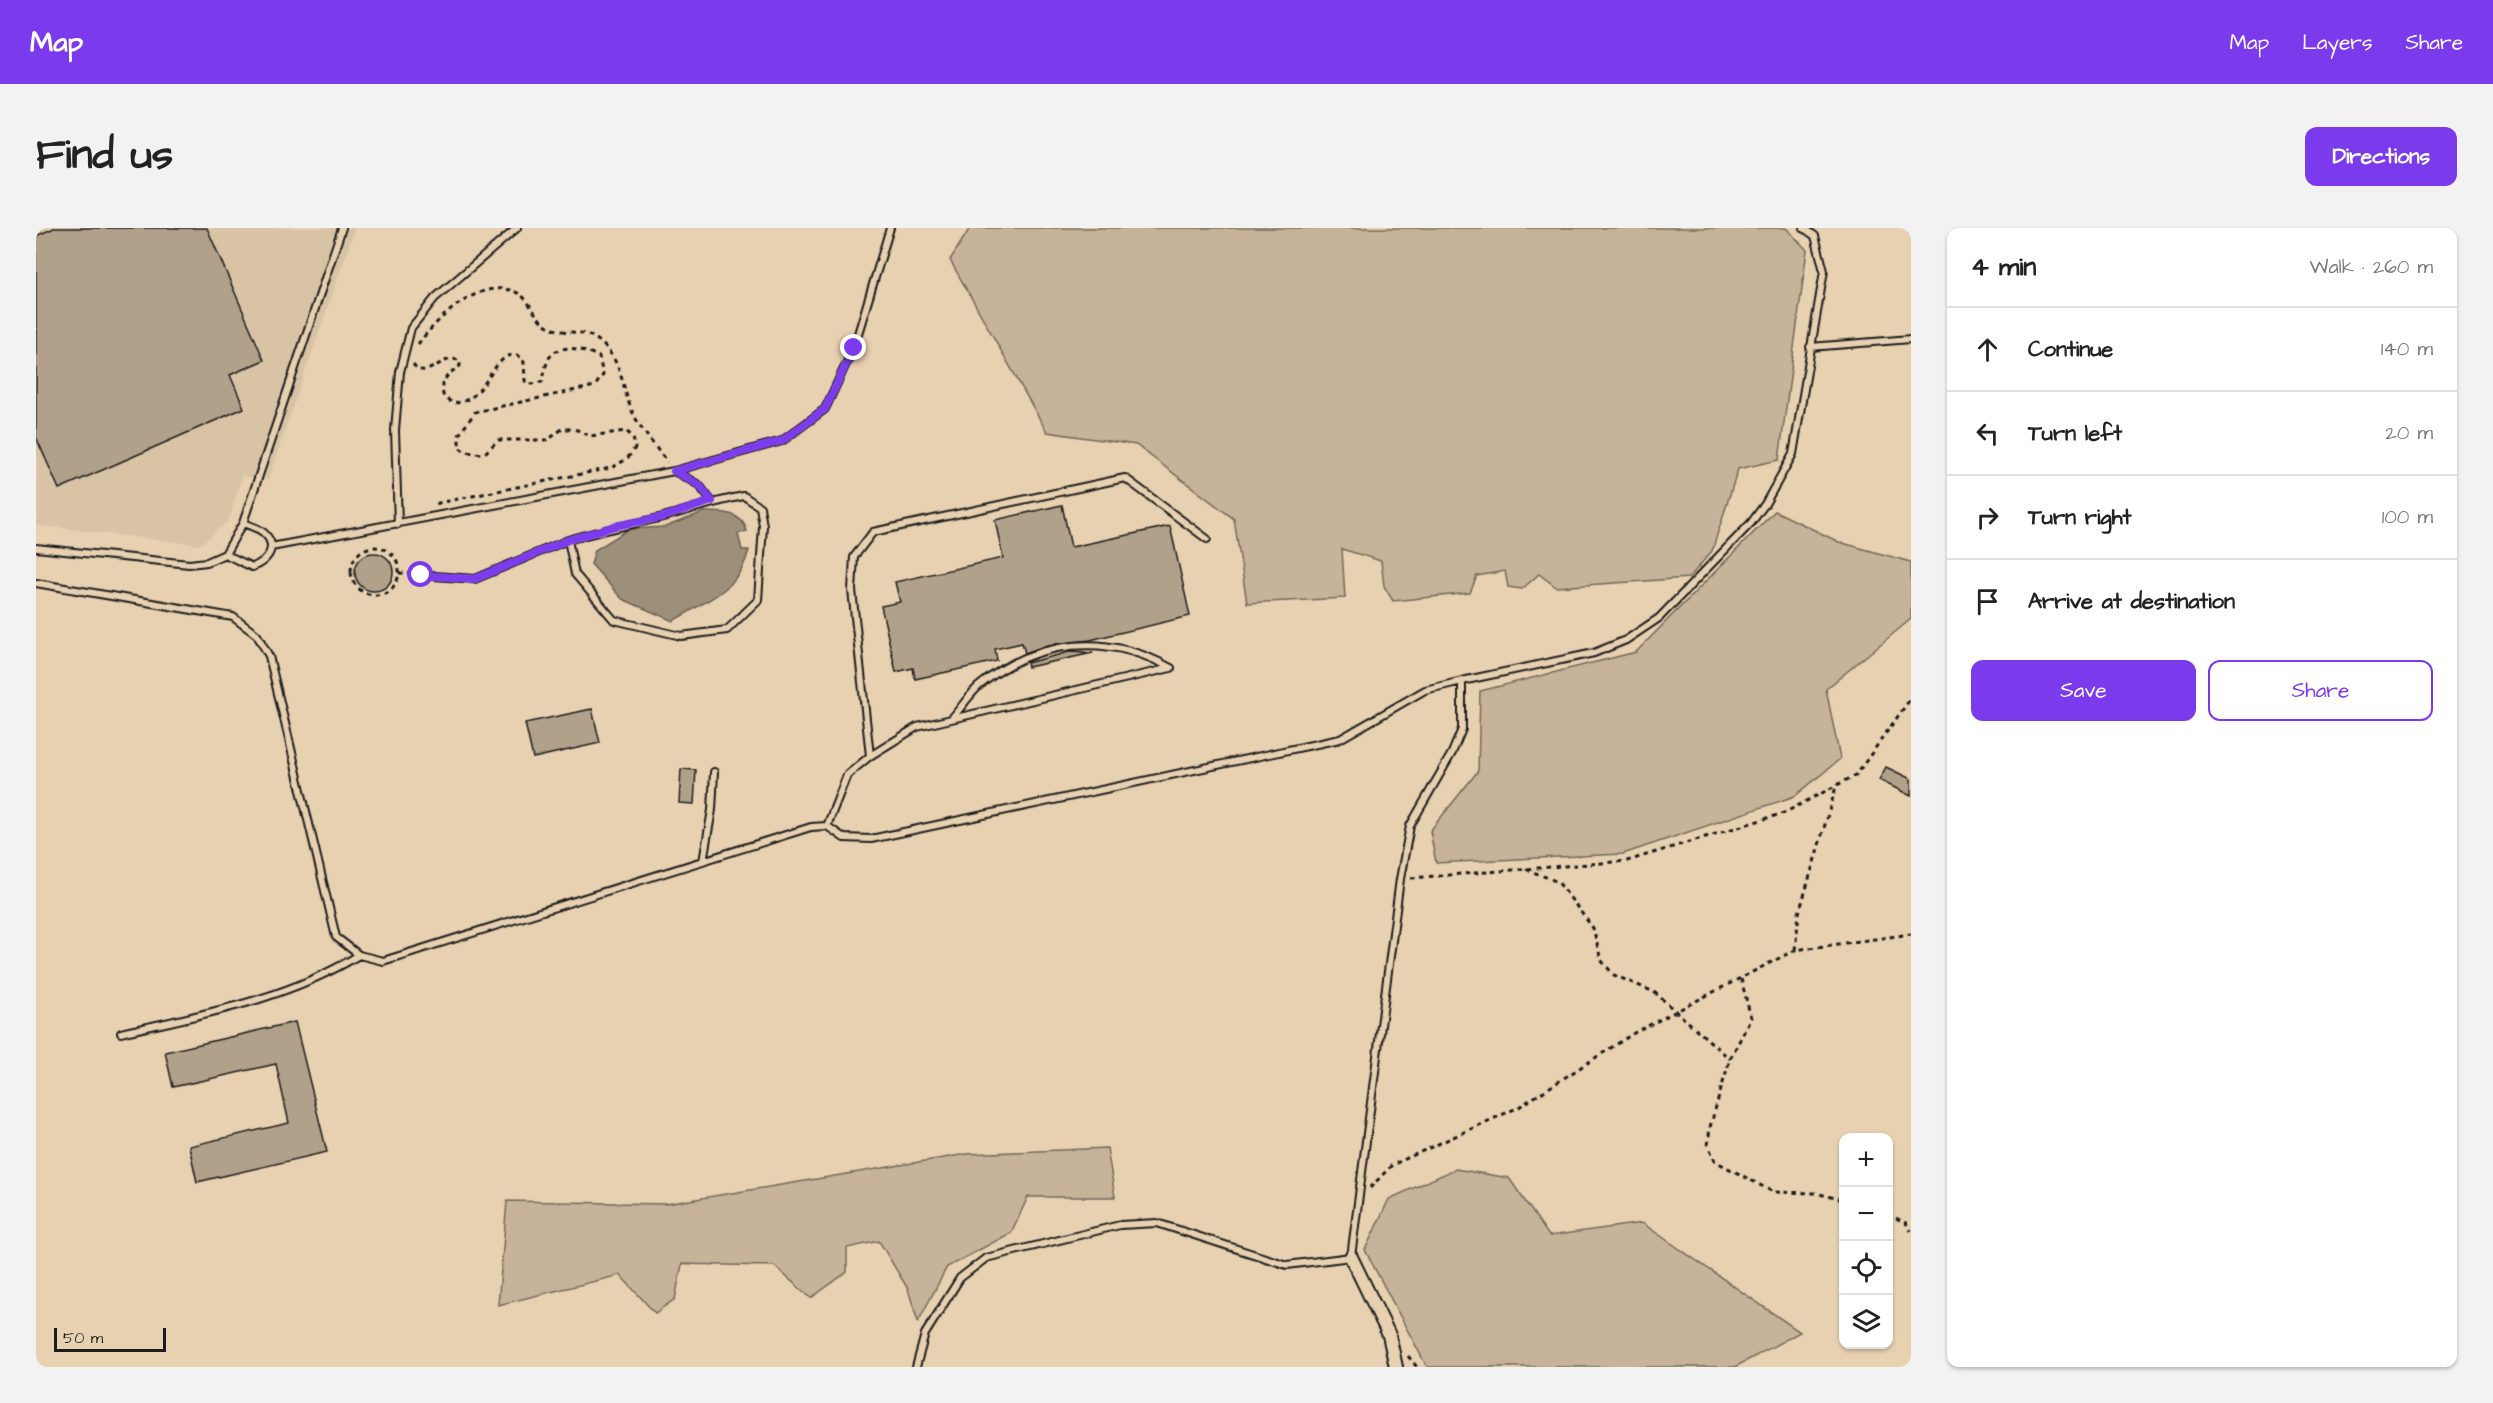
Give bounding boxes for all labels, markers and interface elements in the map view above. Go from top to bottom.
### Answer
text: Map [30,23,83,62]
text: Map [2229,28,2269,57]
text: Layers [2302,28,2372,57]
text: Share [2405,28,2463,57]
text: Find us [36,127,173,185]
button: Directions [2305,127,2457,186]
text: 4 min [1971,249,2036,285]
text: Walk · 260 m [2310,253,2433,281]
icon: ahead [1971,333,2004,366]
route end [840,334,866,360]
text: Continue [2028,334,2113,365]
text: 140 m [2381,335,2433,363]
icon: left [1971,417,2004,450]
text: Turn left [2028,418,2122,449]
text: 20 m [2385,419,2433,447]
icon: right [1971,501,2004,534]
text: Turn right [2028,502,2131,533]
text: 100 m [2382,503,2433,531]
route start [407,561,433,587]
icon: arrive [1971,585,2004,618]
text: Arrive at destination [2028,586,2235,617]
button: Save [1971,660,2196,721]
button: Share [2208,660,2433,721]
map controls [1839,1133,1893,1349]
button: + [1839,1133,1893,1187]
button: − [1839,1187,1893,1241]
button: locate [1839,1241,1893,1295]
button: layers [1839,1295,1893,1349]
scale bar [54,1325,166,1352]
text: 50 m [63,1327,103,1349]

